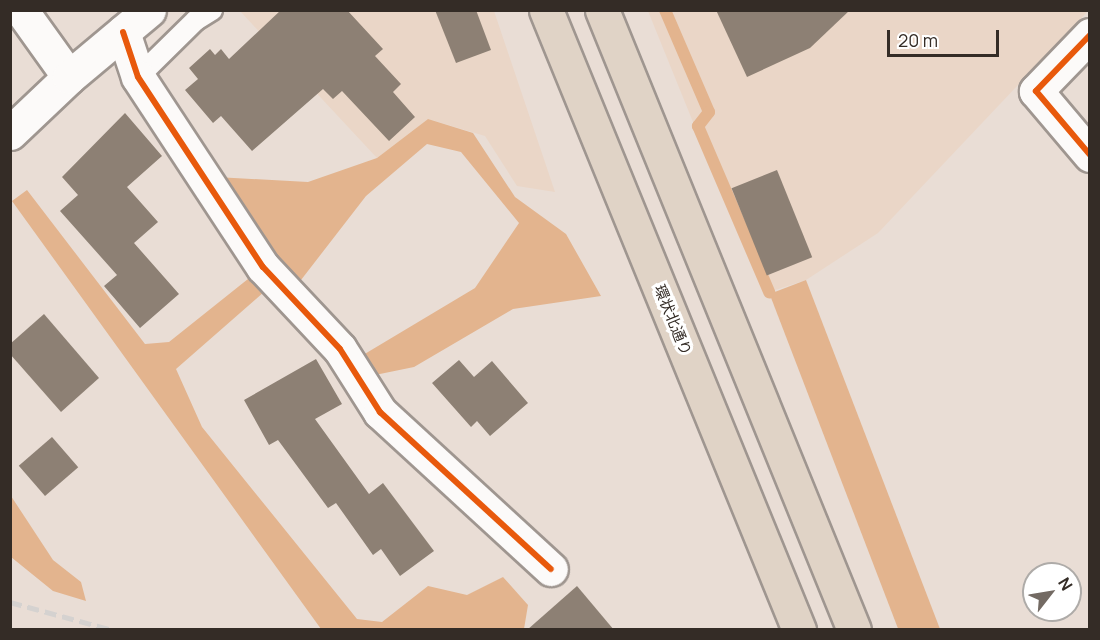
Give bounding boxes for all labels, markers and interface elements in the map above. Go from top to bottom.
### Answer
scale bar [890,18,1002,56]
text: 20 m [898,28,938,52]
street label: 環状北通り [651,282,695,358]
north arrow [1022,562,1082,622]
text: N [1053,573,1078,594]

